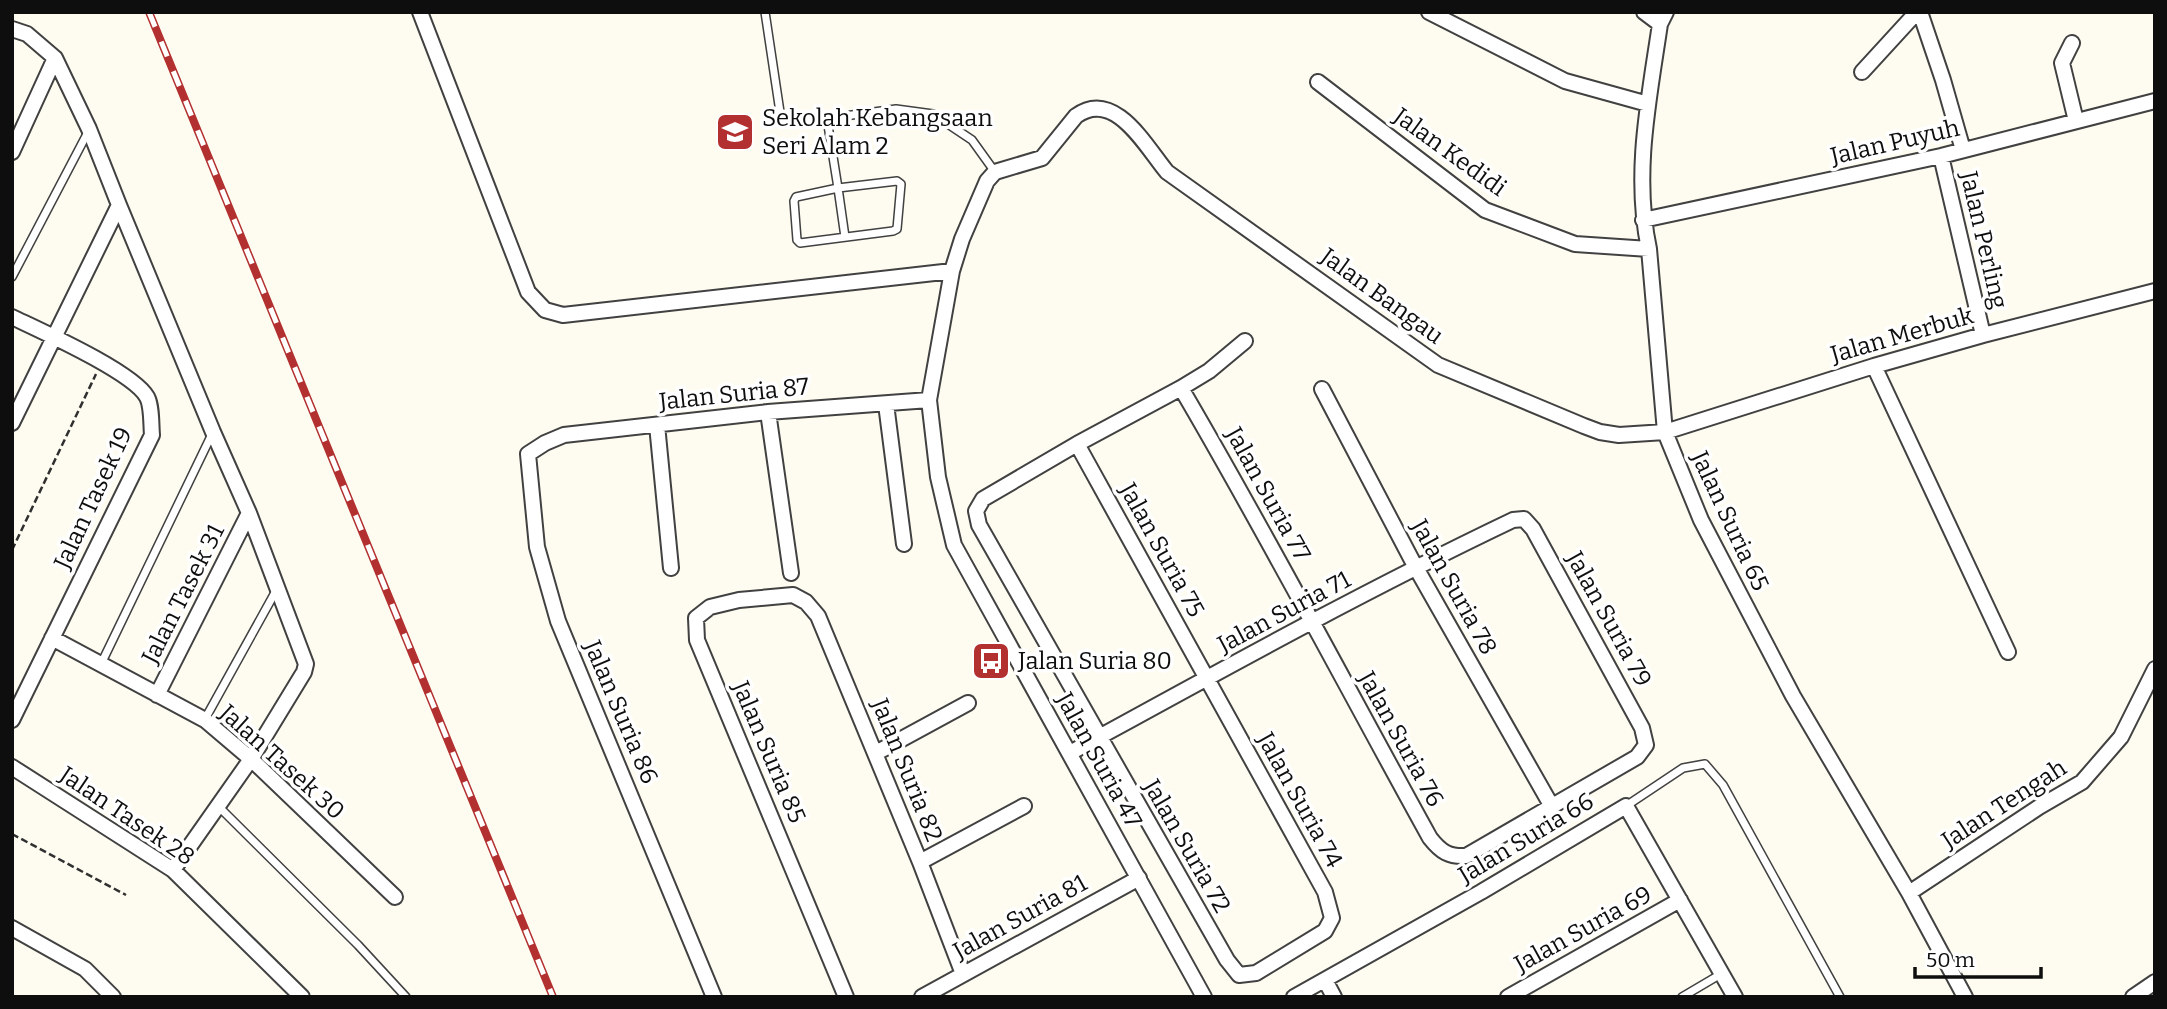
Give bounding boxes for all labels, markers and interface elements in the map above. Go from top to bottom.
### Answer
street label: Jalan Kedidi [1388,101,1512,202]
place label: Sekolah Kebangsaan Seri Alam 2 [762,104,993,160]
school or university icon: Sekolah Kebangsaan Seri Alam 2 [714,111,756,153]
street label: Jalan Puyuh [1827,114,1962,171]
street label: Jalan Perling [1954,168,2013,311]
street label: Jalan Bangau [1314,242,1449,350]
street label: Jalan Merbuk [1827,301,1977,369]
street label: Jalan Suria 87 [657,372,810,416]
street label: Jalan Suria 77 [1219,421,1316,566]
street label: Jalan Tasek 19 [48,423,138,574]
street label: Jalan Suria 65 [1685,446,1775,595]
street label: Jalan Suria 75 [1113,477,1210,622]
street label: Jalan Suria 78 [1405,514,1503,659]
street label: Jalan Tasek 31 [135,519,230,669]
street label: Jalan Suria 79 [1560,546,1658,691]
street label: Jalan Suria 71 [1212,565,1355,659]
street label: Jalan Suria 86 [578,635,664,788]
bus stop icon: Jalan Suria 80 [970,640,1012,682]
place label: Jalan Suria 80 [1017,647,1172,675]
street label: Jalan Suria 76 [1352,666,1450,811]
street label: Jalan Suria 85 [726,676,811,827]
street label: Jalan Suria 47 [1050,687,1148,832]
street label: Jalan Suria 82 [865,694,948,846]
street label: Jalan Tasek 30 [213,698,350,825]
street label: Jalan Suria 74 [1251,727,1349,872]
street label: Jalan Tengah [1936,753,2071,855]
street label: Jalan Tasek 28 [53,760,200,871]
street label: Jalan Suria 72 [1137,774,1236,918]
street label: Jalan Suria 66 [1453,787,1599,890]
street label: Jalan Suria 81 [947,869,1092,966]
street label: Jalan Suria 69 [1509,880,1656,979]
scale bar [1915,936,2041,980]
text: 50 m [1926,947,1975,973]

